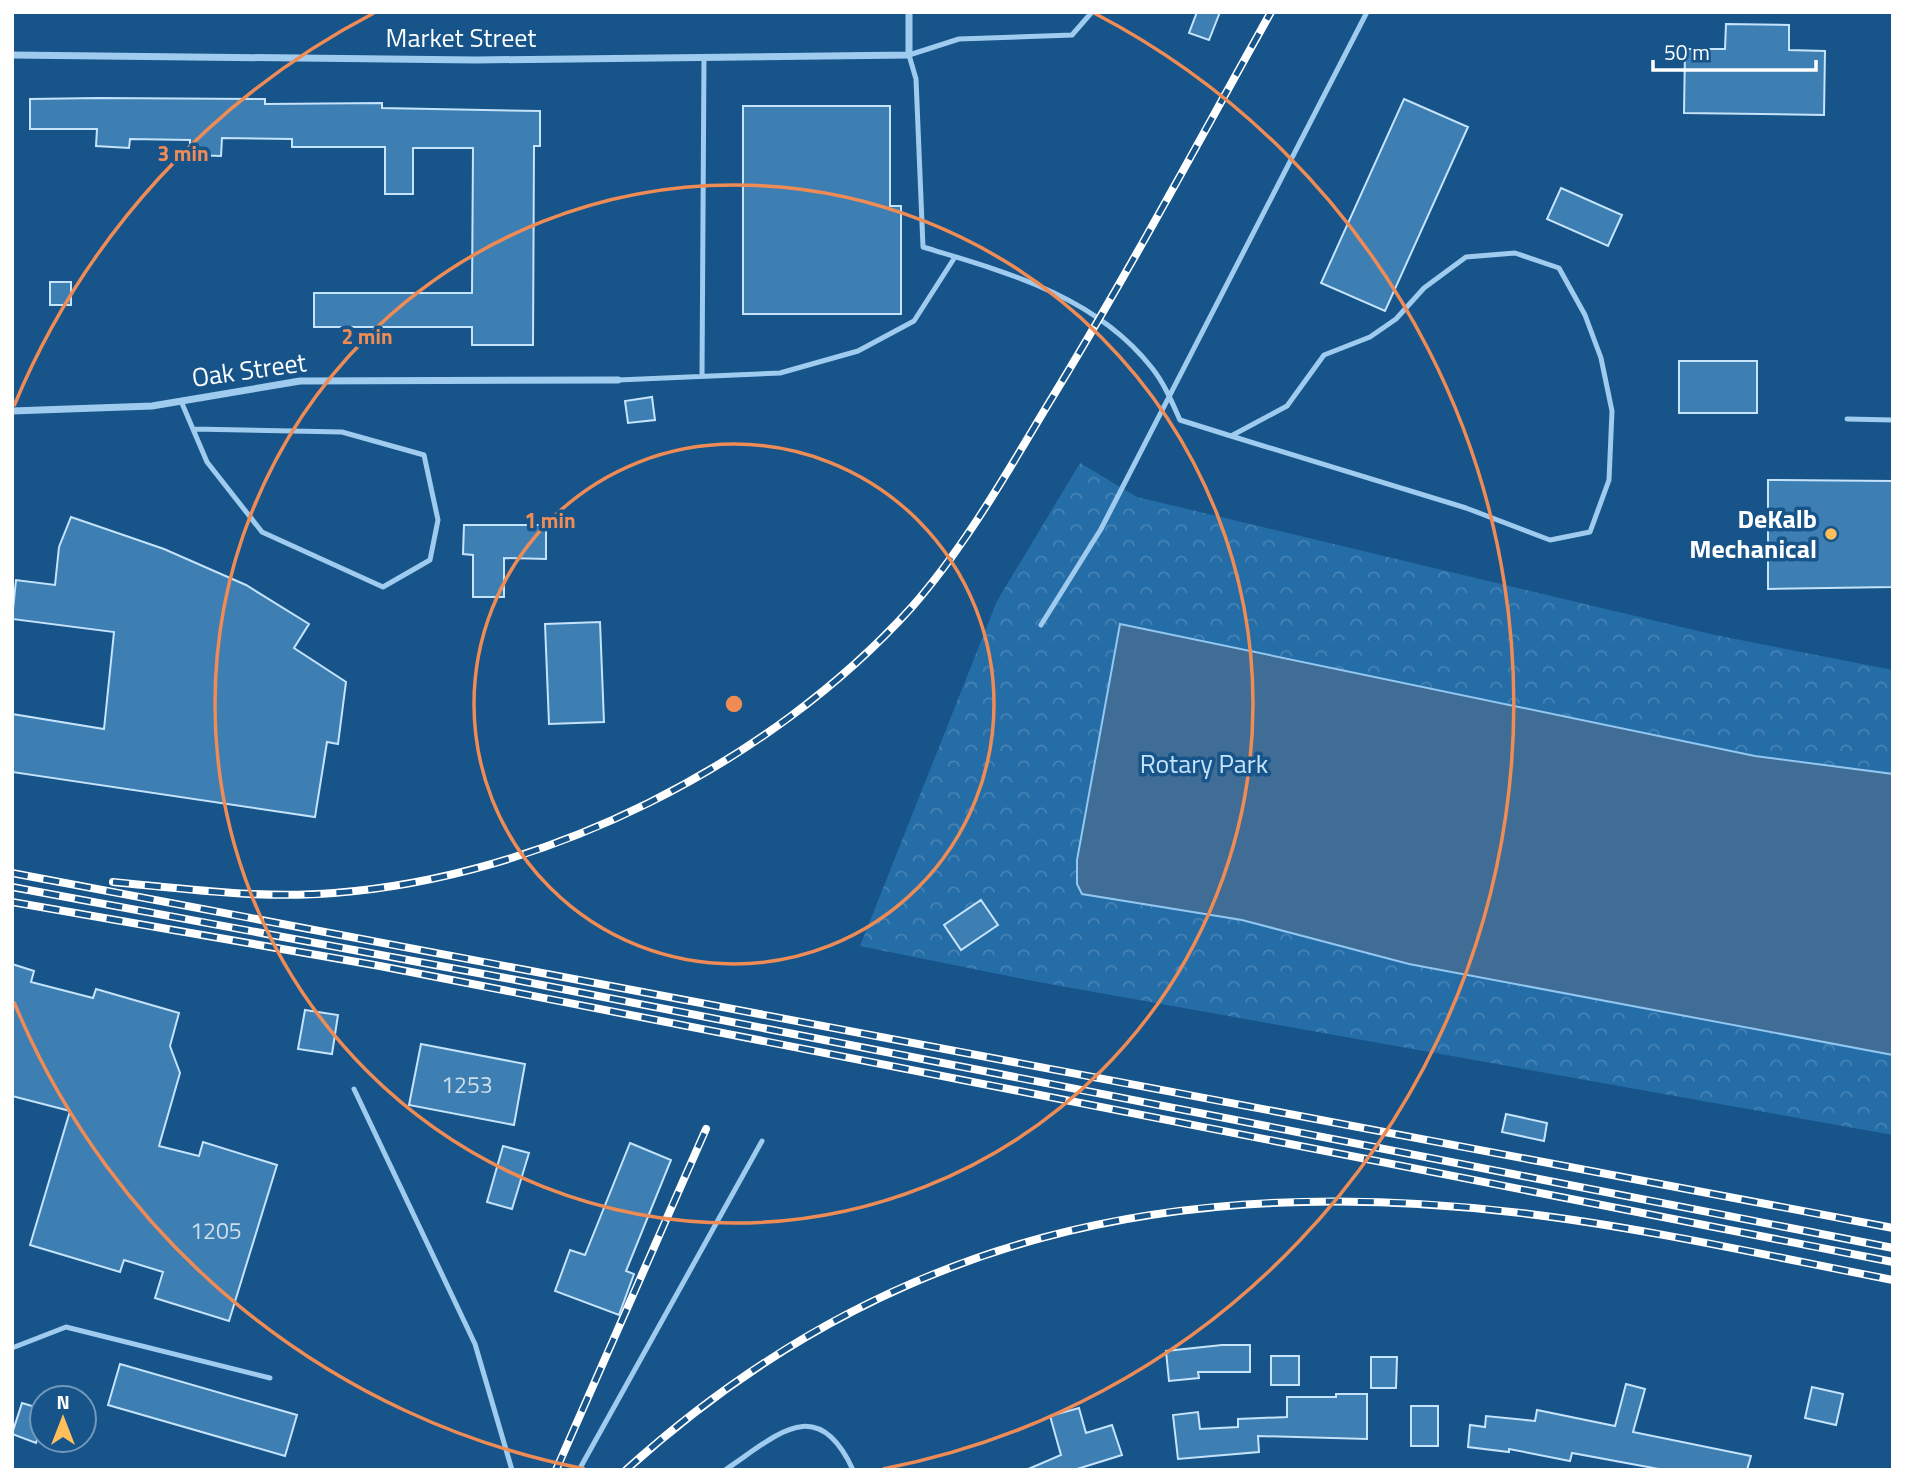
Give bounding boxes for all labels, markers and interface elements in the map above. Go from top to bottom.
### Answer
street label: Market Street [386,18,536,57]
scale bar [1653,28,1816,72]
text: 50 m [1664,36,1710,68]
text: 3 min [157,137,209,169]
text: 2 min [341,320,393,352]
street label: Oak Street [189,342,309,397]
place label: DeKalb Mechanical [1689,499,1817,568]
text: 1 min [524,504,576,536]
marker: DeKalb Mechanical [1823,526,1839,542]
centre of rings [722,692,746,716]
park label: Rotary Park [1140,744,1268,783]
house number: 1253 [441,1067,493,1102]
house number: 1205 [190,1213,242,1248]
north arrow [28,1384,98,1454]
text: N [56,1387,70,1416]

